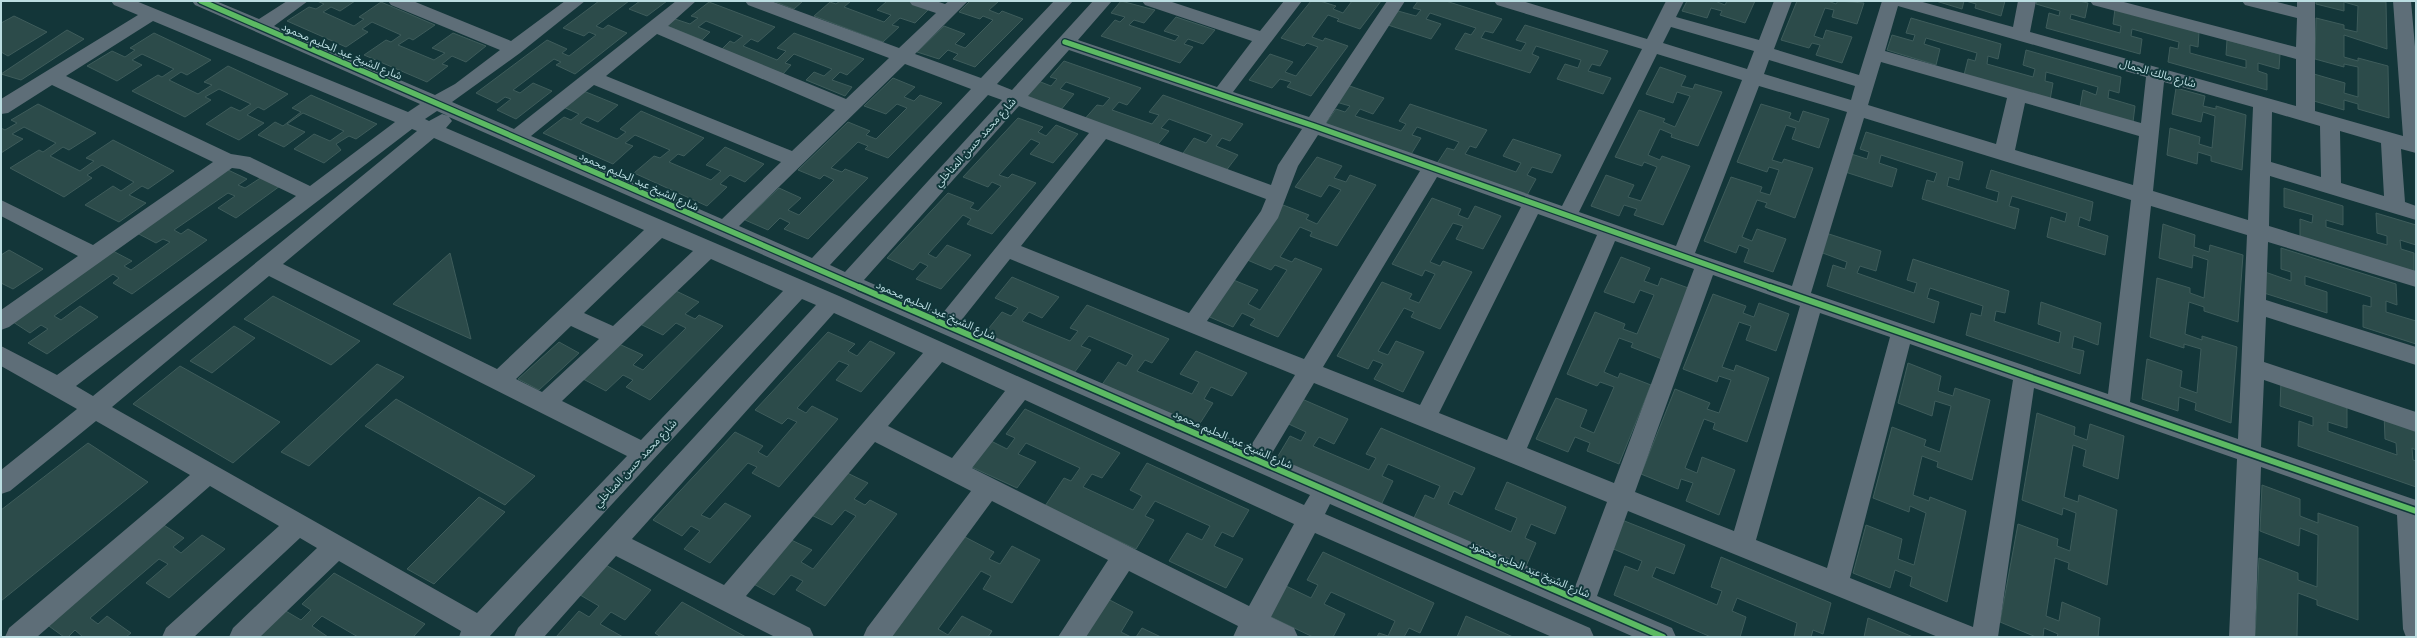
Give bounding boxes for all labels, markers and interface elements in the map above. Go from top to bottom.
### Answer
street label: شارع الشيخ عبد الحليم محمود [279,19,405,85]
street label: شارع مالك الجمال [2118,55,2198,92]
street label: شارع محمد حسن المناخلي [931,94,1021,191]
street label: شارع الشيخ عبد الحليم محمود [576,148,701,216]
street label: شارع الشيخ عبد الحليم محمود [873,277,998,345]
street label: شارع الشيخ عبد الحليم محمود [1170,406,1295,474]
street label: شارع محمد حسن المناخلي [591,416,682,512]
street label: شارع الشيخ عبد الحليم محمود [1467,537,1593,603]

